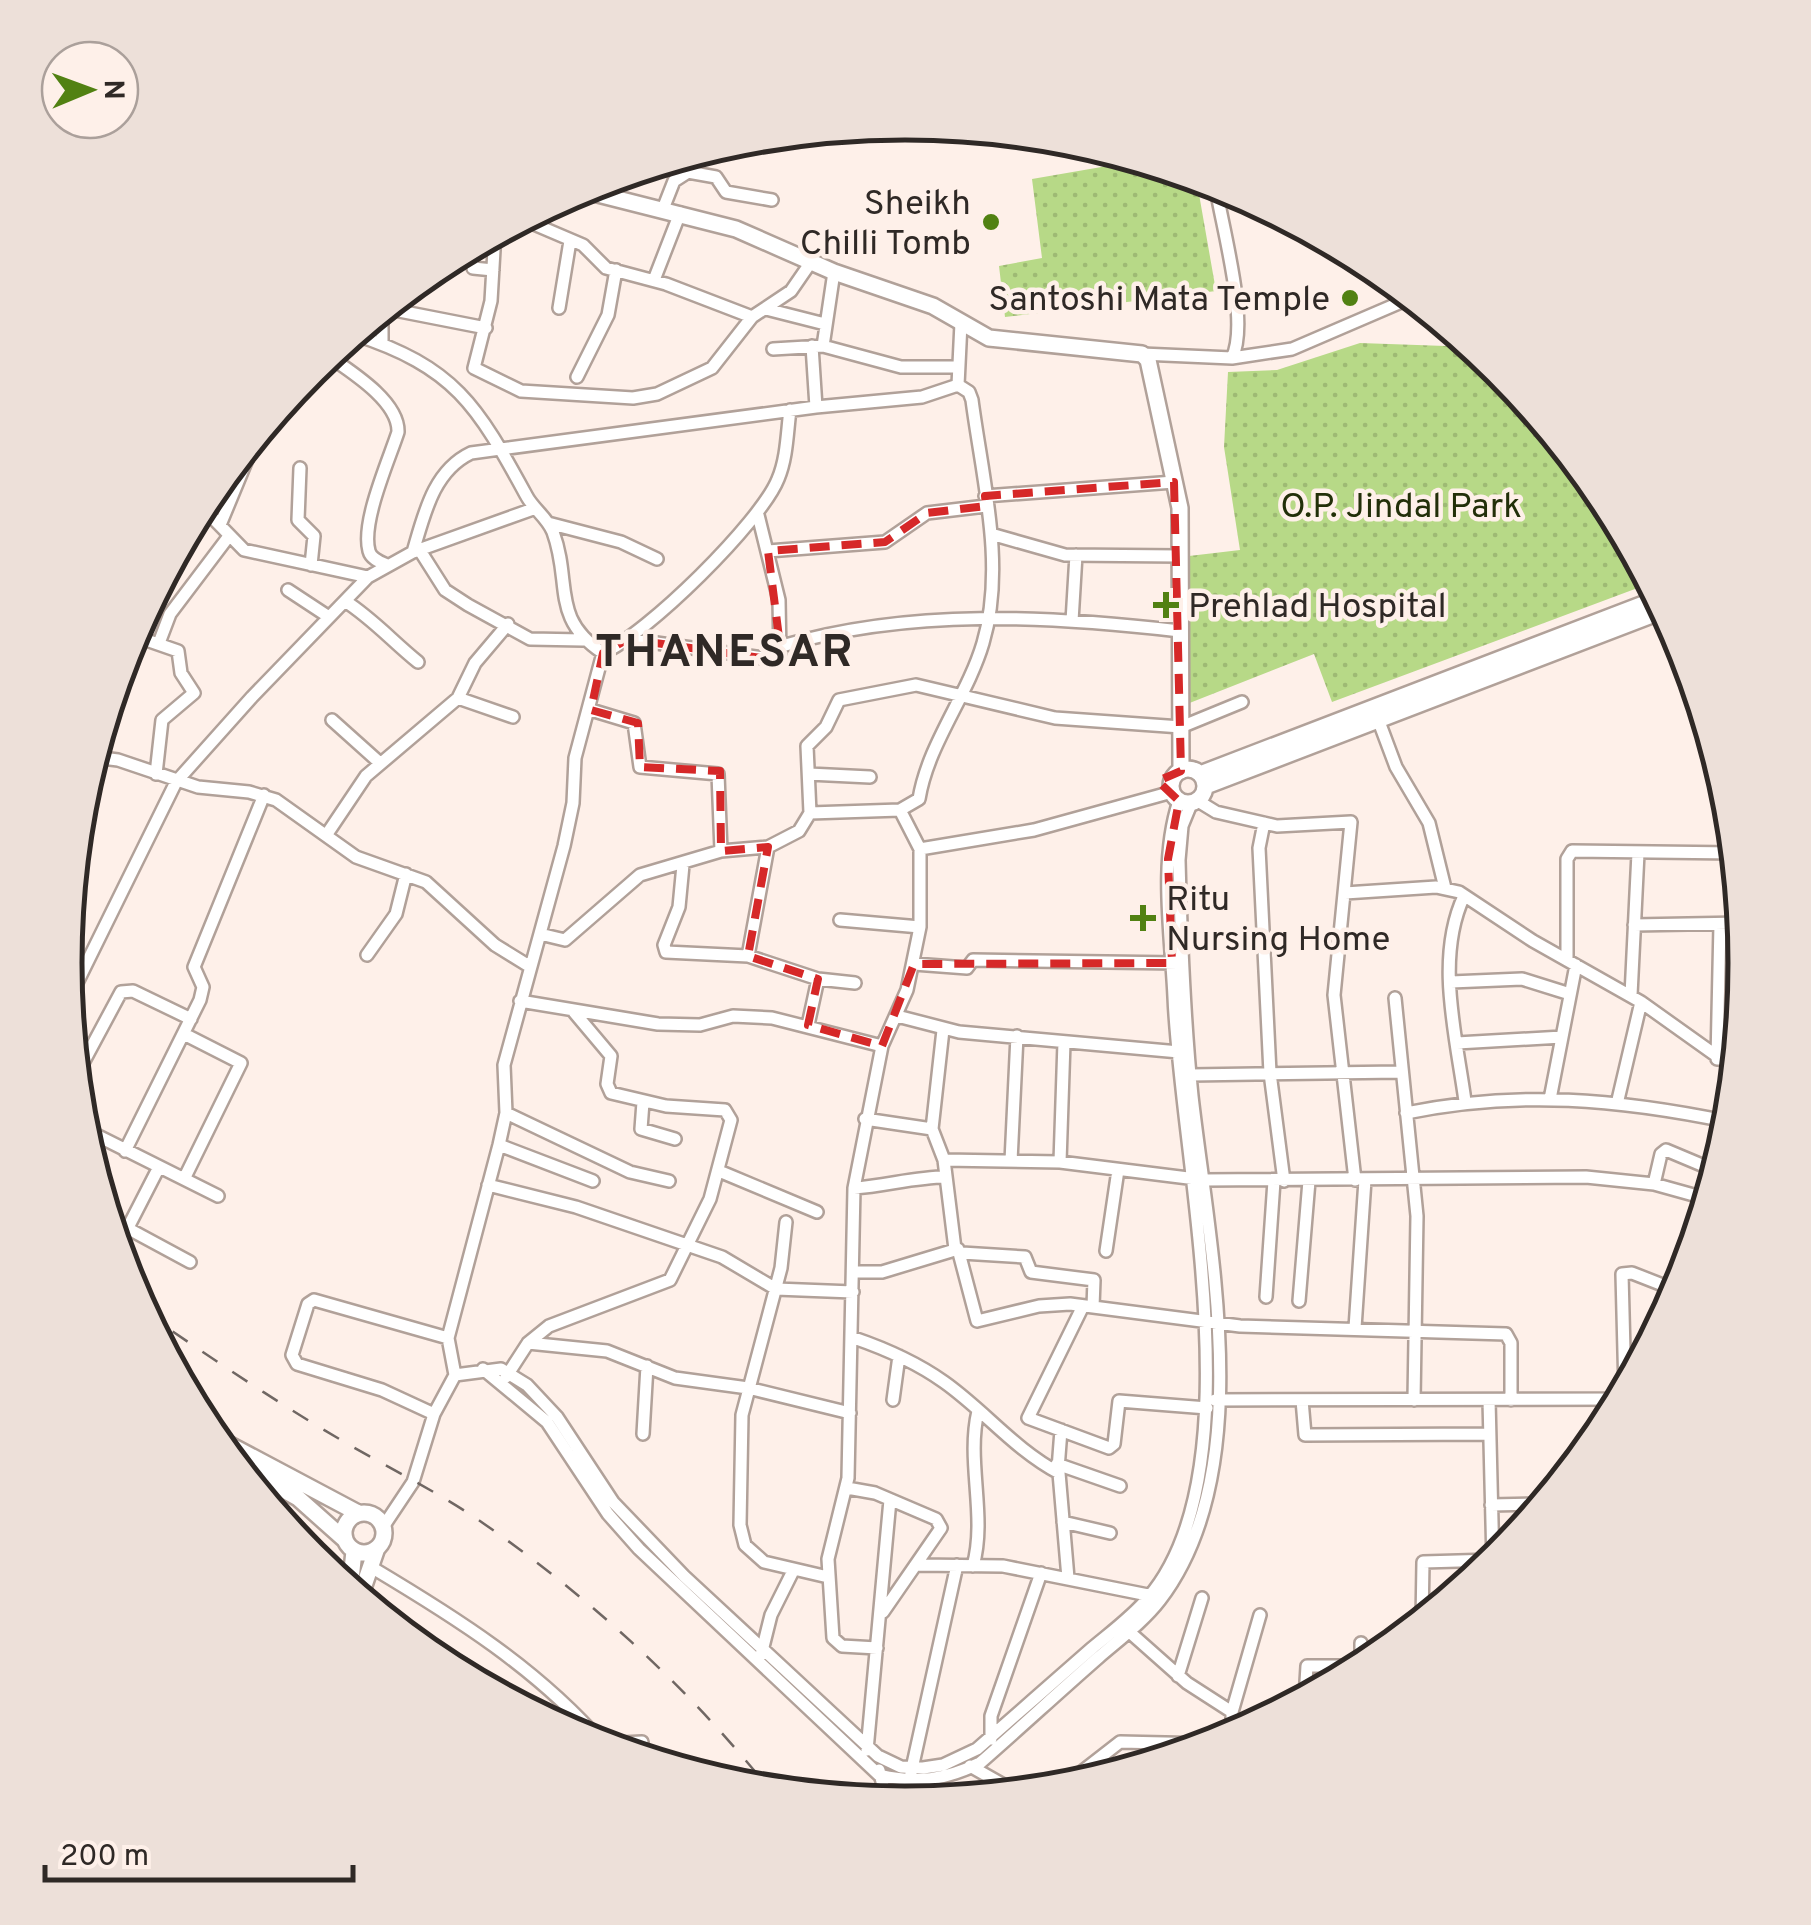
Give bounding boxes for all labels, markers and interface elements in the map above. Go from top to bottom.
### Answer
north arrow [40,40,140,140]
text: N [94,79,130,100]
place label: Sheikh Chilli Tomb [800,183,971,267]
marker: Sheikh Chilli Tomb [980,211,1002,233]
place label: Santoshi Mata Temple [988,279,1330,323]
marker: Santoshi Mata Temple [1339,287,1361,309]
park label: O.P. Jindal Park [1280,486,1522,530]
place label: Prehlad Hospital [1188,586,1447,630]
marker: Prehlad Hospital [1153,592,1179,618]
district label: THANESAR [595,626,855,683]
place label: Ritu Nursing Home [1166,879,1390,963]
marker: Ritu Nursing Home [1130,905,1156,931]
scale bar [45,1820,352,1882]
text: 200 m [60,1839,149,1876]

